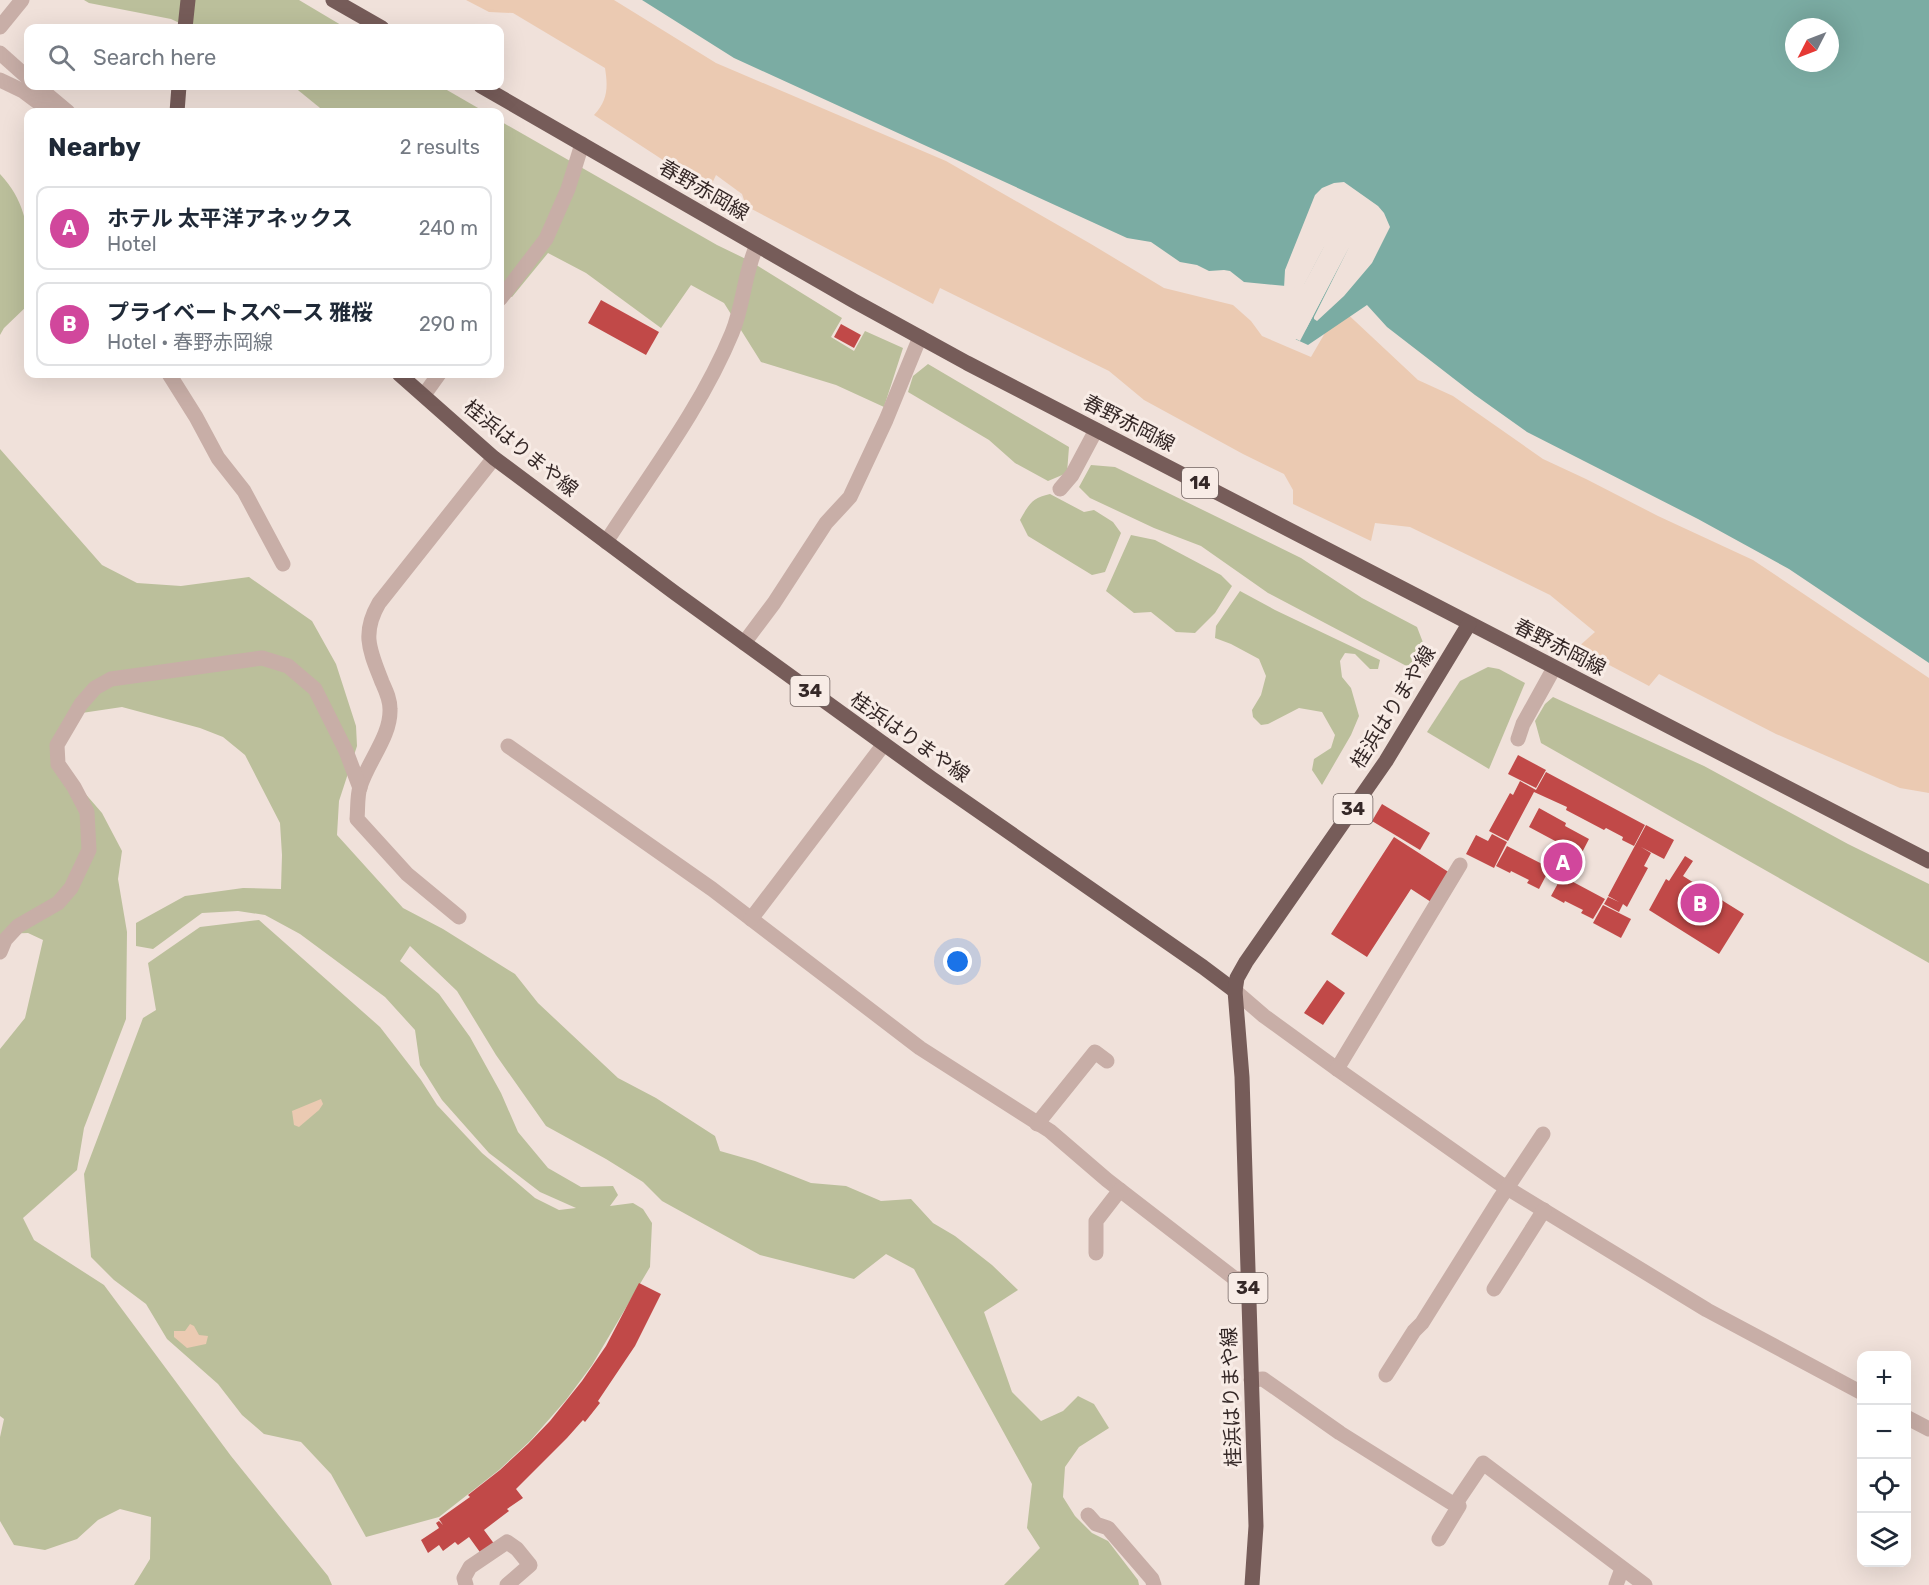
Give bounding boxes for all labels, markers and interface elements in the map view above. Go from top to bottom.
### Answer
north arrow [1785,18,1839,72]
search box [24,24,504,90]
icon: search [45,41,78,74]
text: Search here [93,44,216,71]
text: Nearby [48,132,141,163]
text: 2 results [400,135,480,159]
street label: 春野赤岡線 [655,155,753,225]
text: ホテル 太平洋アネックス [107,205,353,232]
text: A [62,216,77,240]
text: 240 m [419,216,478,240]
text: Hotel [107,232,157,256]
text: プライベートスペース 雅桜 [107,299,373,326]
text: B [62,312,77,336]
text: 290 m [419,312,478,336]
text: Hotel · 春野赤岡線 [107,330,273,354]
street label: 春野赤岡線 [1079,390,1179,456]
street label: 桂浜はりまや線 [459,395,583,501]
road number: 14 [1182,468,1218,498]
street label: 春野赤岡線 [1510,614,1610,680]
street label: 桂浜はりまや線 [1346,641,1440,773]
road number: 34 [790,676,830,706]
street label: 桂浜はりまや線 [846,687,974,787]
road number: 34 [1334,794,1372,824]
pin: A [1544,840,1582,884]
pin: B [1680,880,1720,926]
your location [943,947,972,976]
road number: 34 [1228,1273,1268,1303]
street label: 桂浜はりまや線 [1217,1327,1245,1467]
map controls [1857,1351,1911,1567]
button: + [1857,1351,1911,1405]
button: − [1857,1405,1911,1459]
button: locate [1857,1459,1911,1513]
button: layers [1857,1513,1911,1567]

